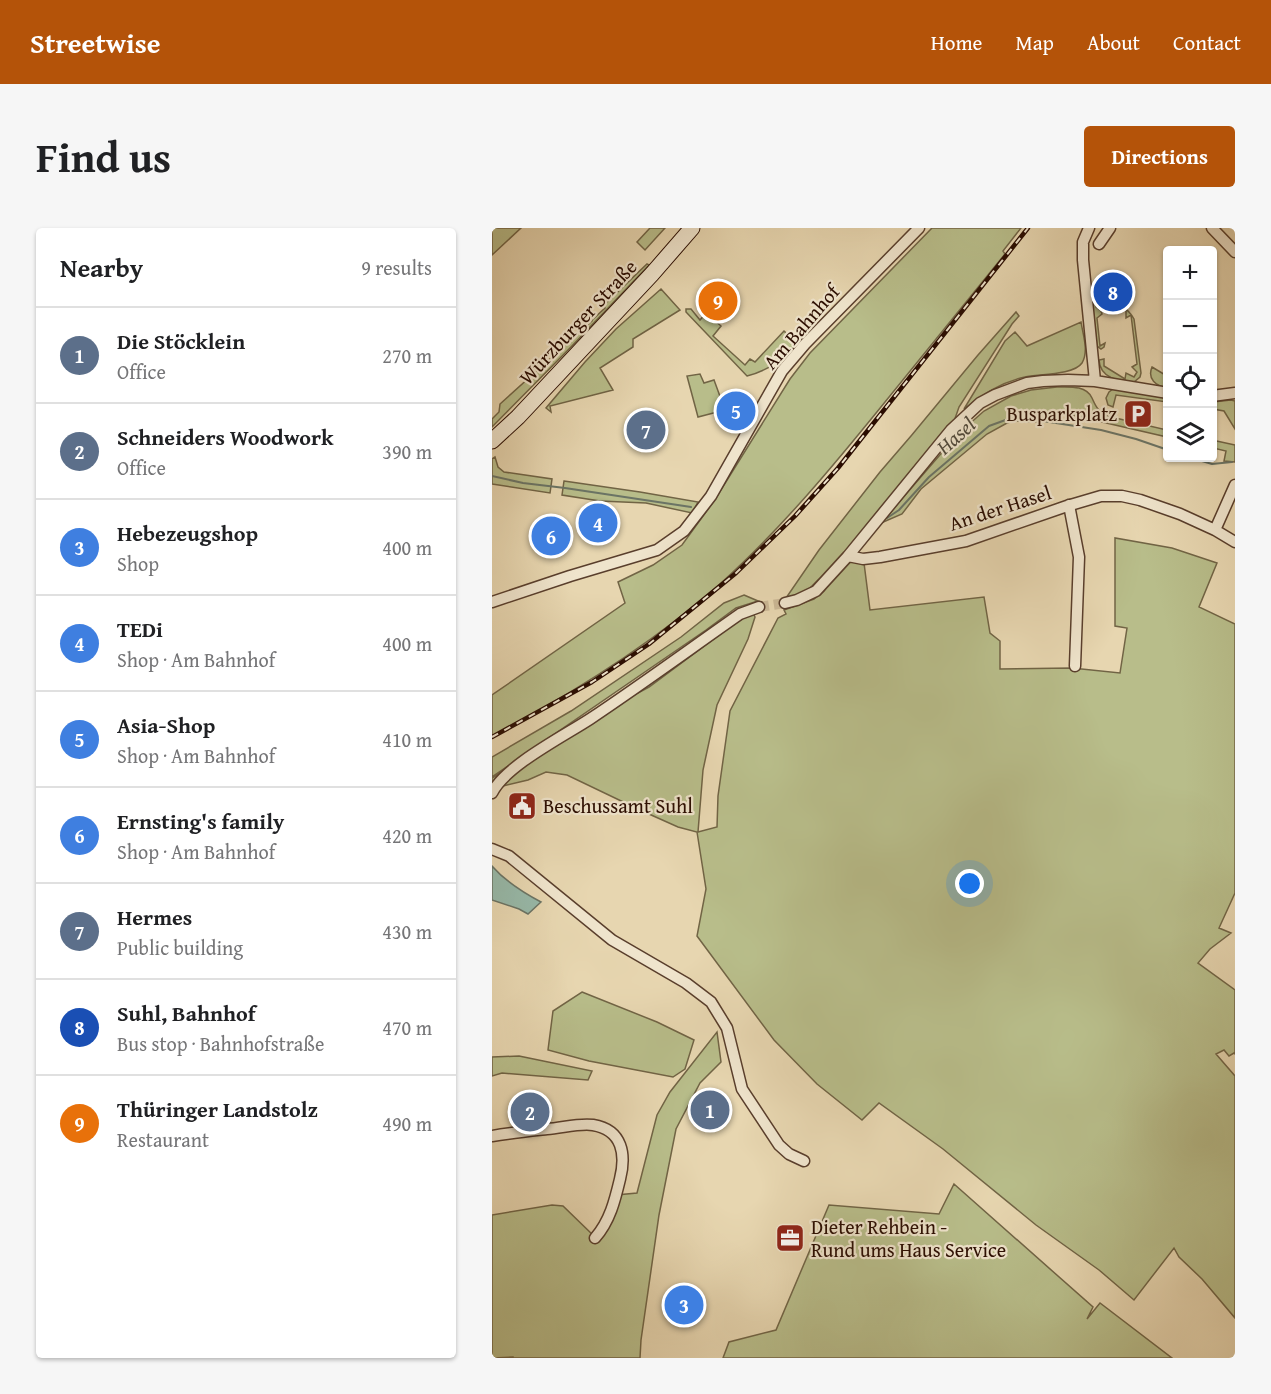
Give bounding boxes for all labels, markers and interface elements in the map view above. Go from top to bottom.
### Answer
text: Streetwise [30,22,160,63]
text: Home [931,27,982,58]
text: Map [1015,27,1054,58]
text: About [1087,27,1140,58]
text: Contact [1173,27,1241,58]
text: Find us [36,126,171,187]
button: Directions [1084,126,1235,187]
map controls [1163,246,1217,462]
button: + [1163,246,1217,300]
text: Nearby [60,248,143,287]
text: 9 results [361,253,432,282]
street label: Würzburger Straße [512,253,643,391]
pin: 8 [1094,270,1132,314]
street label: Am Bahnhof [756,276,847,375]
pin: 9 [698,278,738,324]
button: − [1163,300,1217,354]
text: Die Stöcklein [117,325,245,357]
text: 1 [74,341,85,370]
text: 270 m [382,341,432,370]
button: locate [1163,354,1217,408]
text: Office [117,357,166,386]
pin: 5 [716,388,756,434]
parking icon: Busparkplatz [1122,398,1154,430]
place label: Busparkplatz [1007,399,1117,428]
pin: 7 [626,408,666,452]
button: layers [1163,408,1217,462]
water label: Hasel [928,409,982,462]
text: Schneiders Woodwork [117,421,334,453]
text: 2 [74,437,85,466]
text: 390 m [382,437,432,466]
text: Office [117,453,166,482]
street label: An der Hasel [945,477,1055,538]
pin: 4 [578,500,618,546]
pin: 6 [532,514,570,558]
text: Hebezeugshop [117,517,258,549]
text: 3 [74,533,85,562]
text: 400 m [382,533,432,562]
text: Shop [117,549,159,578]
text: TEDi [117,613,163,645]
text: 4 [74,629,85,658]
text: 400 m [382,629,432,658]
text: Shop · Am Bahnhof [117,645,275,674]
text: Asia-Shop [117,709,215,741]
text: 5 [74,725,85,754]
text: 410 m [382,725,432,754]
text: Shop · Am Bahnhof [117,741,275,770]
public building icon: Beschussamt Suhl [506,790,538,822]
place label: Beschussamt Suhl [543,791,693,820]
text: Ernsting's family [117,805,284,837]
text: 6 [74,821,85,850]
text: 420 m [382,821,432,850]
text: Shop · Am Bahnhof [117,837,275,866]
your location [955,869,984,898]
text: Hermes [117,901,192,933]
text: 7 [74,917,85,946]
text: 430 m [382,917,432,946]
text: Public building [117,933,243,962]
text: Suhl, Bahnhof [117,997,255,1029]
text: 8 [74,1013,85,1042]
text: 470 m [382,1013,432,1042]
text: Bus stop · Bahnhofstraße [117,1029,324,1058]
pin: 1 [690,1088,730,1132]
pin: 2 [510,1090,549,1134]
text: Thüringer Landstolz [117,1093,318,1125]
text: 9 [74,1109,85,1138]
text: 490 m [382,1109,432,1138]
text: Restaurant [117,1125,209,1154]
place label: Dieter Rehbein - Rund ums Haus Service [811,1212,1006,1264]
office icon: Dieter Rehbein - Rund ums Haus Service [774,1222,806,1254]
pin: 3 [664,1282,704,1328]

